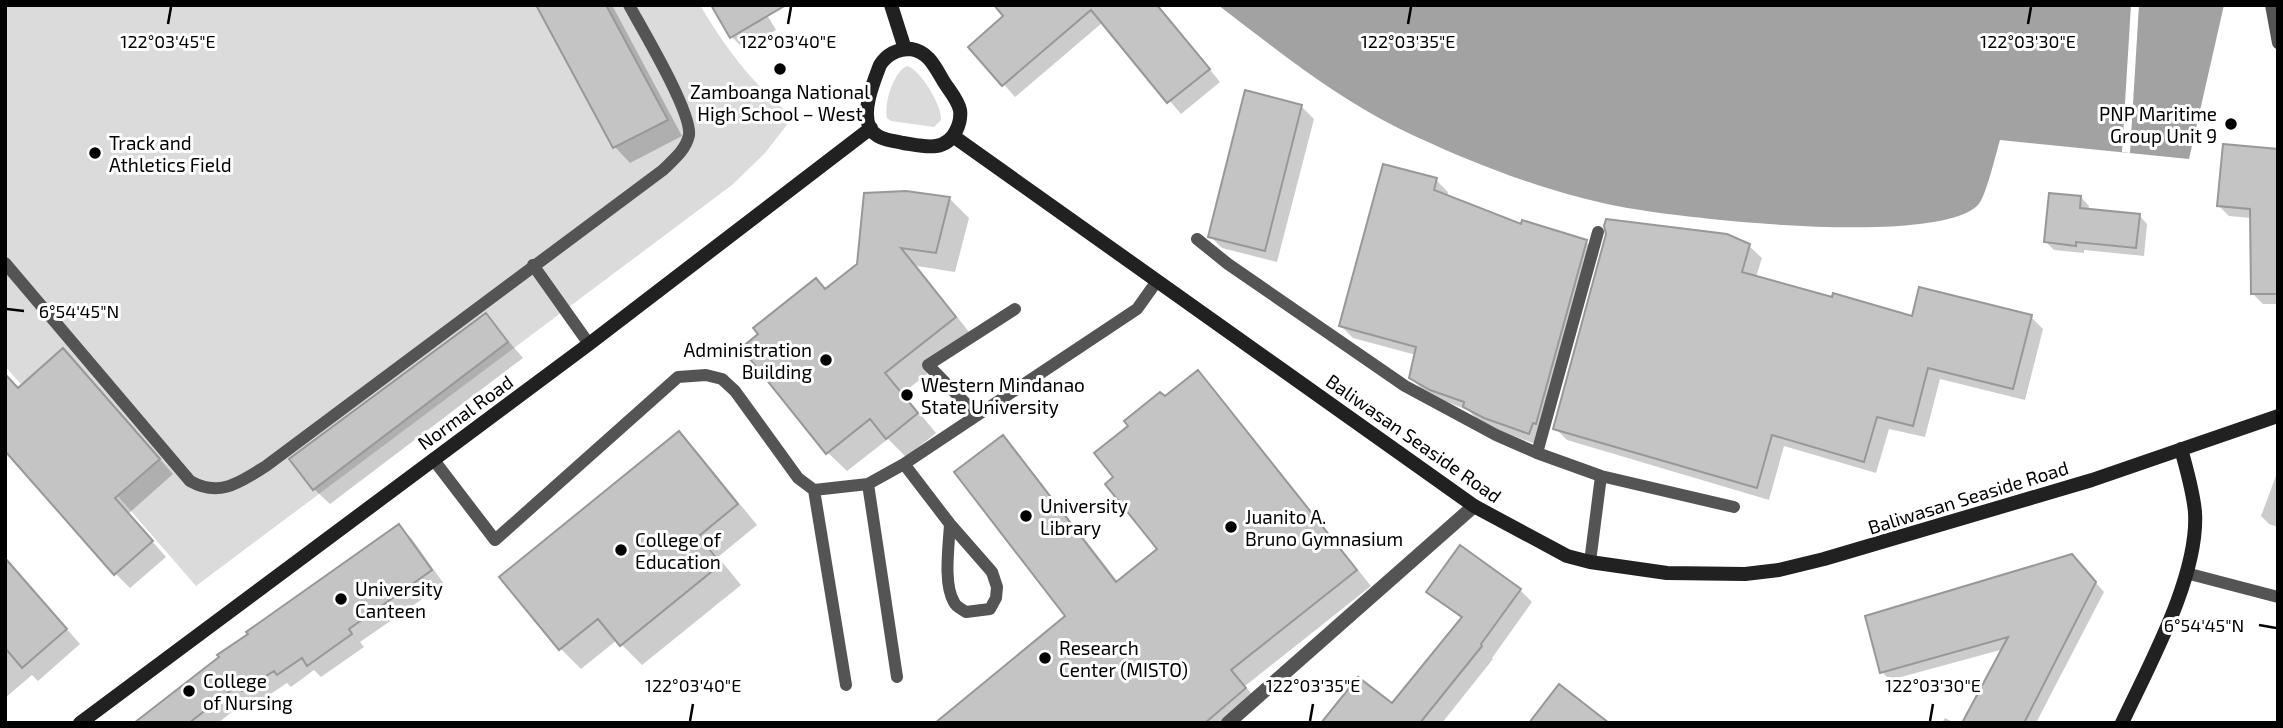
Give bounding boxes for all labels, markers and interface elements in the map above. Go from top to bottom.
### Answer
text: 122°03'45"E [120,30,216,52]
text: 122°03'40"E [740,30,836,52]
text: 122°03'35"E [1361,30,1455,52]
text: 122°03'30"E [1980,30,2076,52]
marker: Zamboanga National High School – West [772,61,788,77]
place label: Zamboanga National High School – West [690,80,870,125]
place label: PNP Maritime Group Unit 9 [2099,102,2217,147]
marker: PNP Maritime Group Unit 9 [2223,116,2239,132]
place label: Track and Athletics Field [109,131,232,176]
marker: Track and Athletics Field [87,145,103,161]
text: 6°54'45"N [39,300,119,322]
place label: Administration Building [683,338,812,383]
marker: Administration Building [818,352,834,368]
street label: Baliwasan Seaside Road [1322,369,1506,507]
street label: Normal Road [413,370,517,454]
place label: Western Mindanao State University [921,373,1085,418]
marker: Western Mindanao State University [899,387,915,403]
street label: Baliwasan Seaside Road [1865,455,2071,539]
place label: University Library [1040,494,1128,539]
place label: Juanito A. Bruno Gymnasium [1245,505,1403,550]
marker: University Library [1018,508,1034,524]
marker: Juanito A. Bruno Gymnasium [1223,519,1239,535]
place label: College of Education [635,528,722,573]
marker: College of Education [613,542,629,558]
place label: University Canteen [355,577,443,622]
marker: University Canteen [333,591,349,607]
text: 6°54'45"N [2164,614,2244,636]
place label: Research Center (MISTO) [1059,636,1188,681]
marker: Research Center (MISTO) [1037,650,1053,666]
place label: College of Nursing [203,669,293,714]
text: 122°03'40"E [645,674,741,696]
text: 122°03'35"E [1266,674,1360,696]
text: 122°03'30"E [1885,674,1981,696]
marker: College of Nursing [181,683,197,699]

